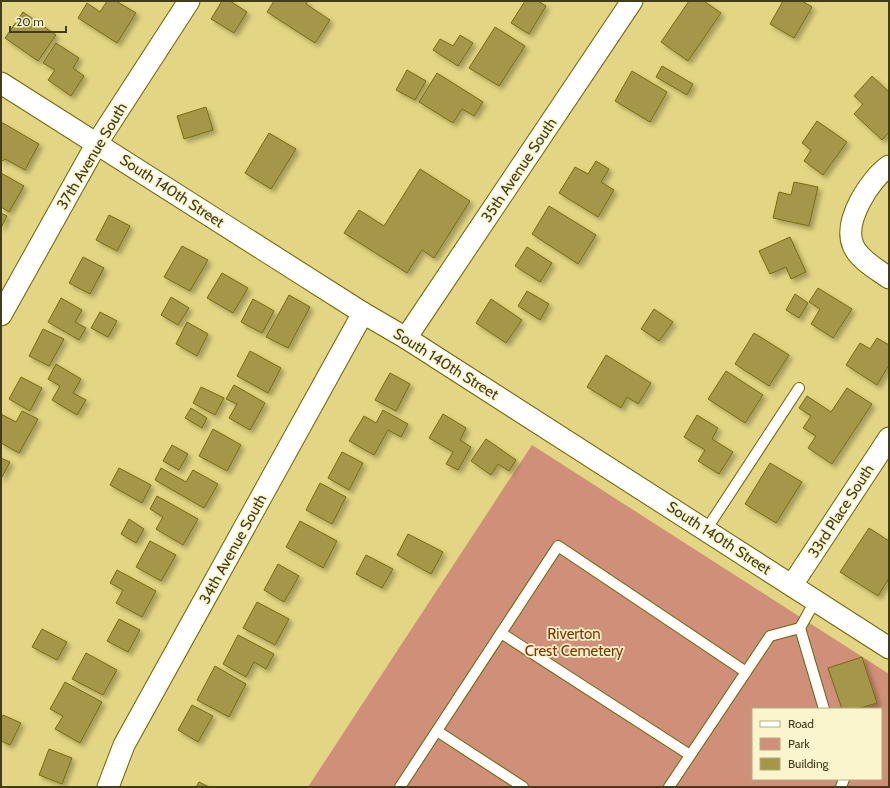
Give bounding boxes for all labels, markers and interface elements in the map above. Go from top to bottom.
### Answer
scale bar [10,8,66,34]
text: 20 m [16,14,44,29]
street label: 37th Avenue South [53,99,131,213]
street label: 35th Avenue South [477,114,561,226]
street label: South 140th Street [117,151,227,231]
street label: South 140th Street [390,324,502,404]
street label: 33rd Place South [804,461,878,561]
street label: 34th Avenue South [195,491,271,607]
street label: South 140th Street [664,498,774,578]
park label: Riverton Crest Cemetery [525,625,624,660]
legend [752,708,882,780]
text: Road [788,716,814,731]
text: Park [788,736,810,751]
text: Building [788,756,830,771]

